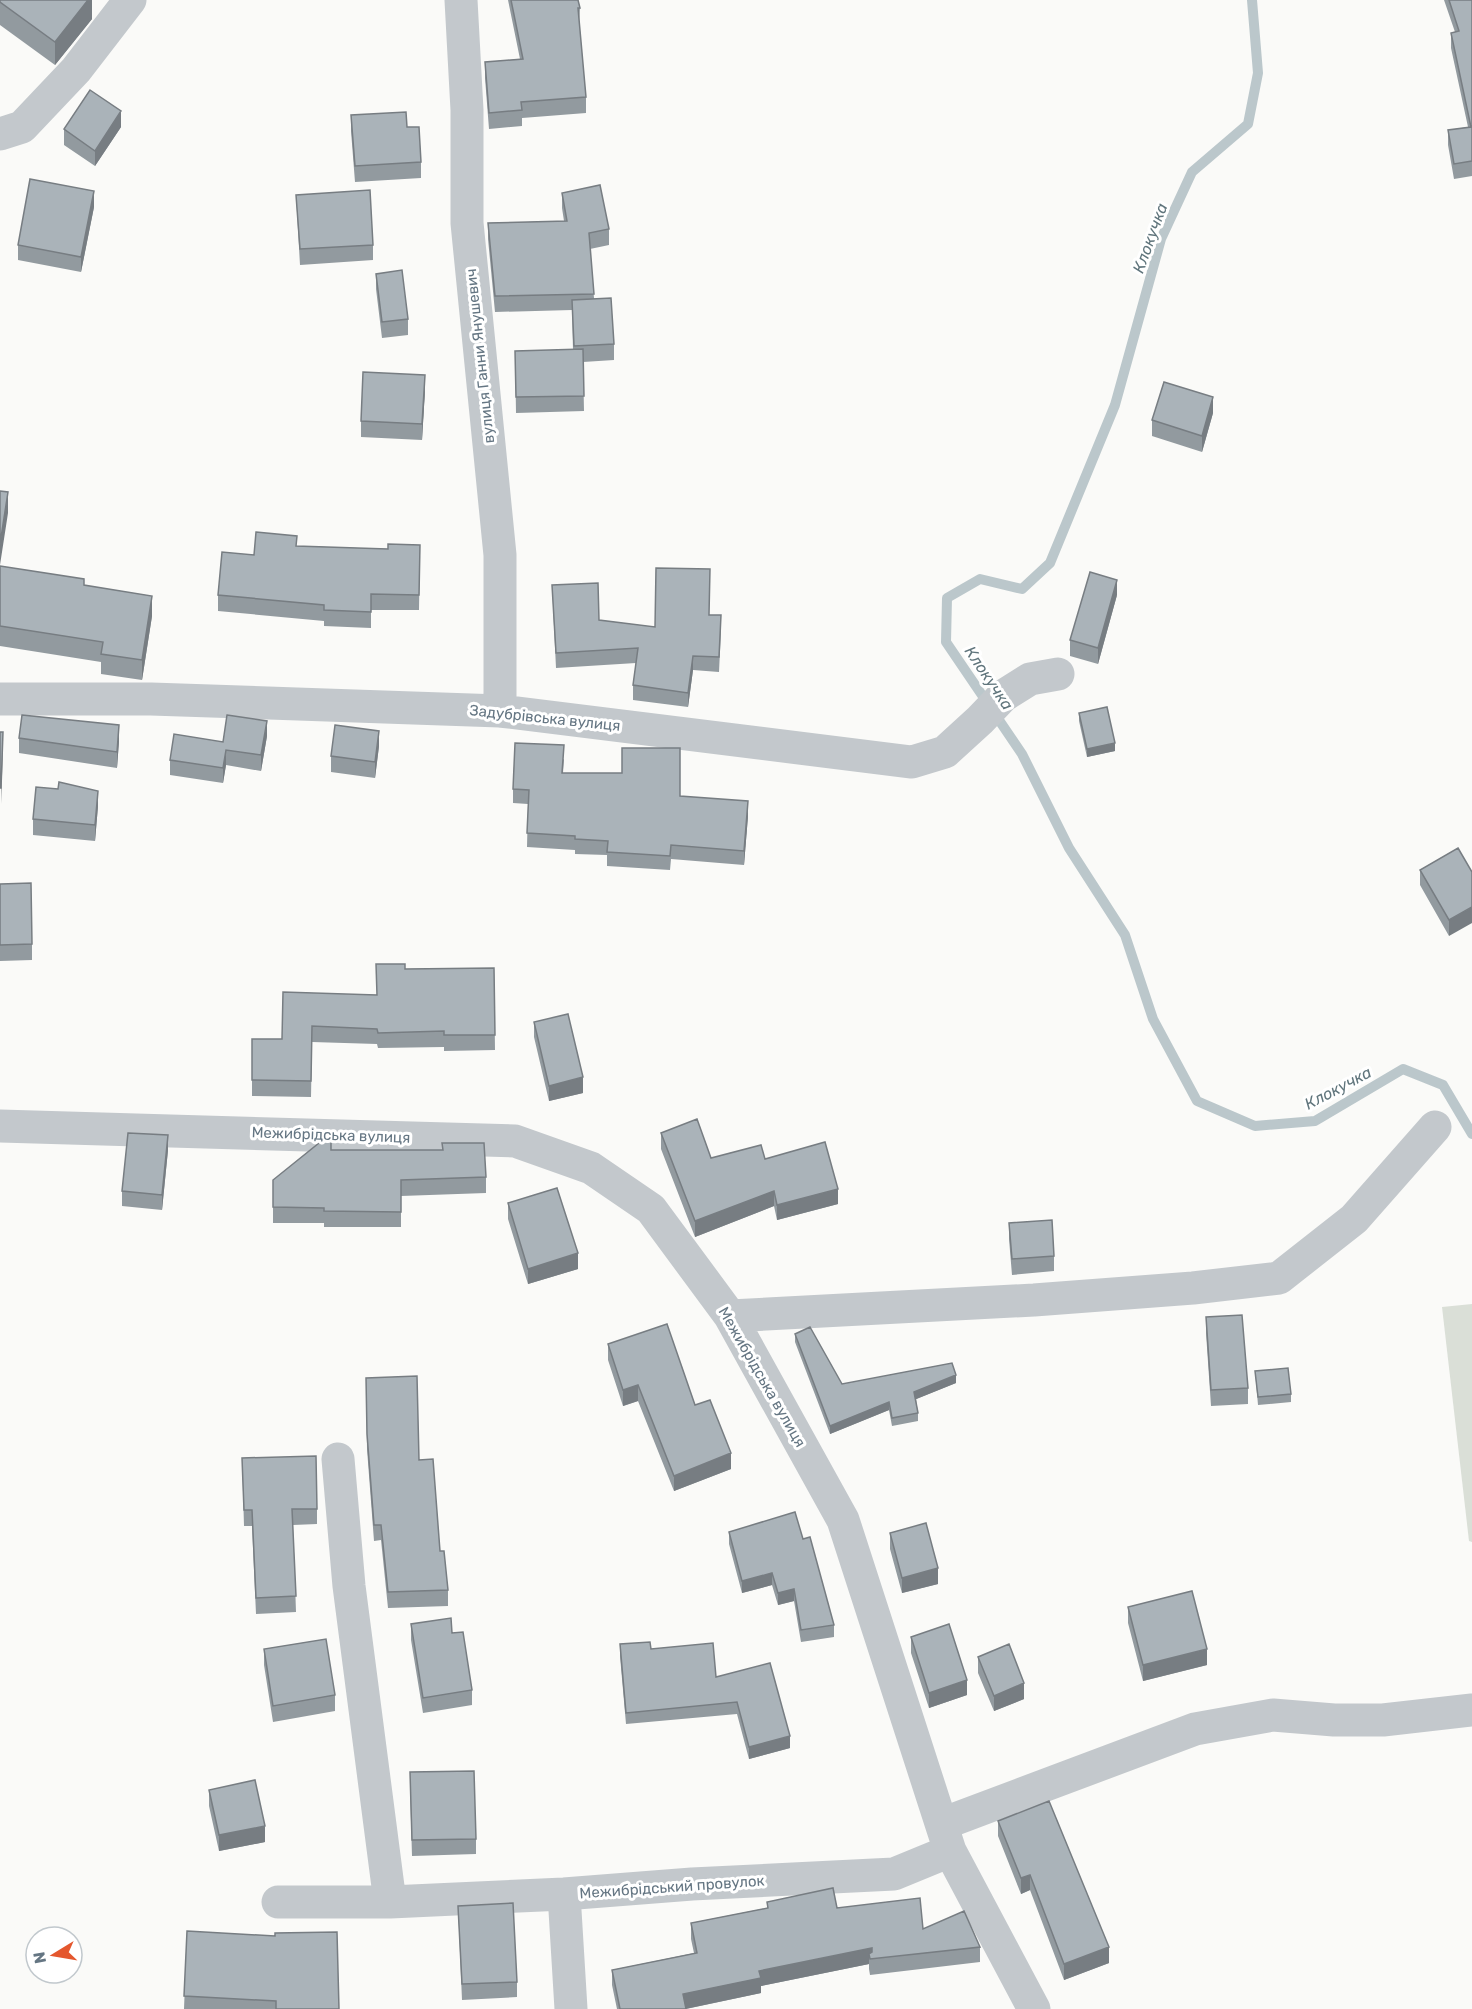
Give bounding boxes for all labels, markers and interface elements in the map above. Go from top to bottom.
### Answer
water label: Клокучка [1129,200,1171,276]
street label: вулиця Ганни Янушевич [462,268,498,444]
water label: Клокучка [961,642,1017,714]
street label: Задубрівська вулиця [469,701,621,735]
water label: Клокучка [1301,1062,1375,1114]
street label: Межибрідська вулиця [251,1123,411,1147]
street label: Межибрідська вулиця [714,1304,810,1450]
street label: Межибрідський провулок [579,1872,765,1902]
north arrow [24,1925,84,1985]
text: N [29,1950,50,1965]

